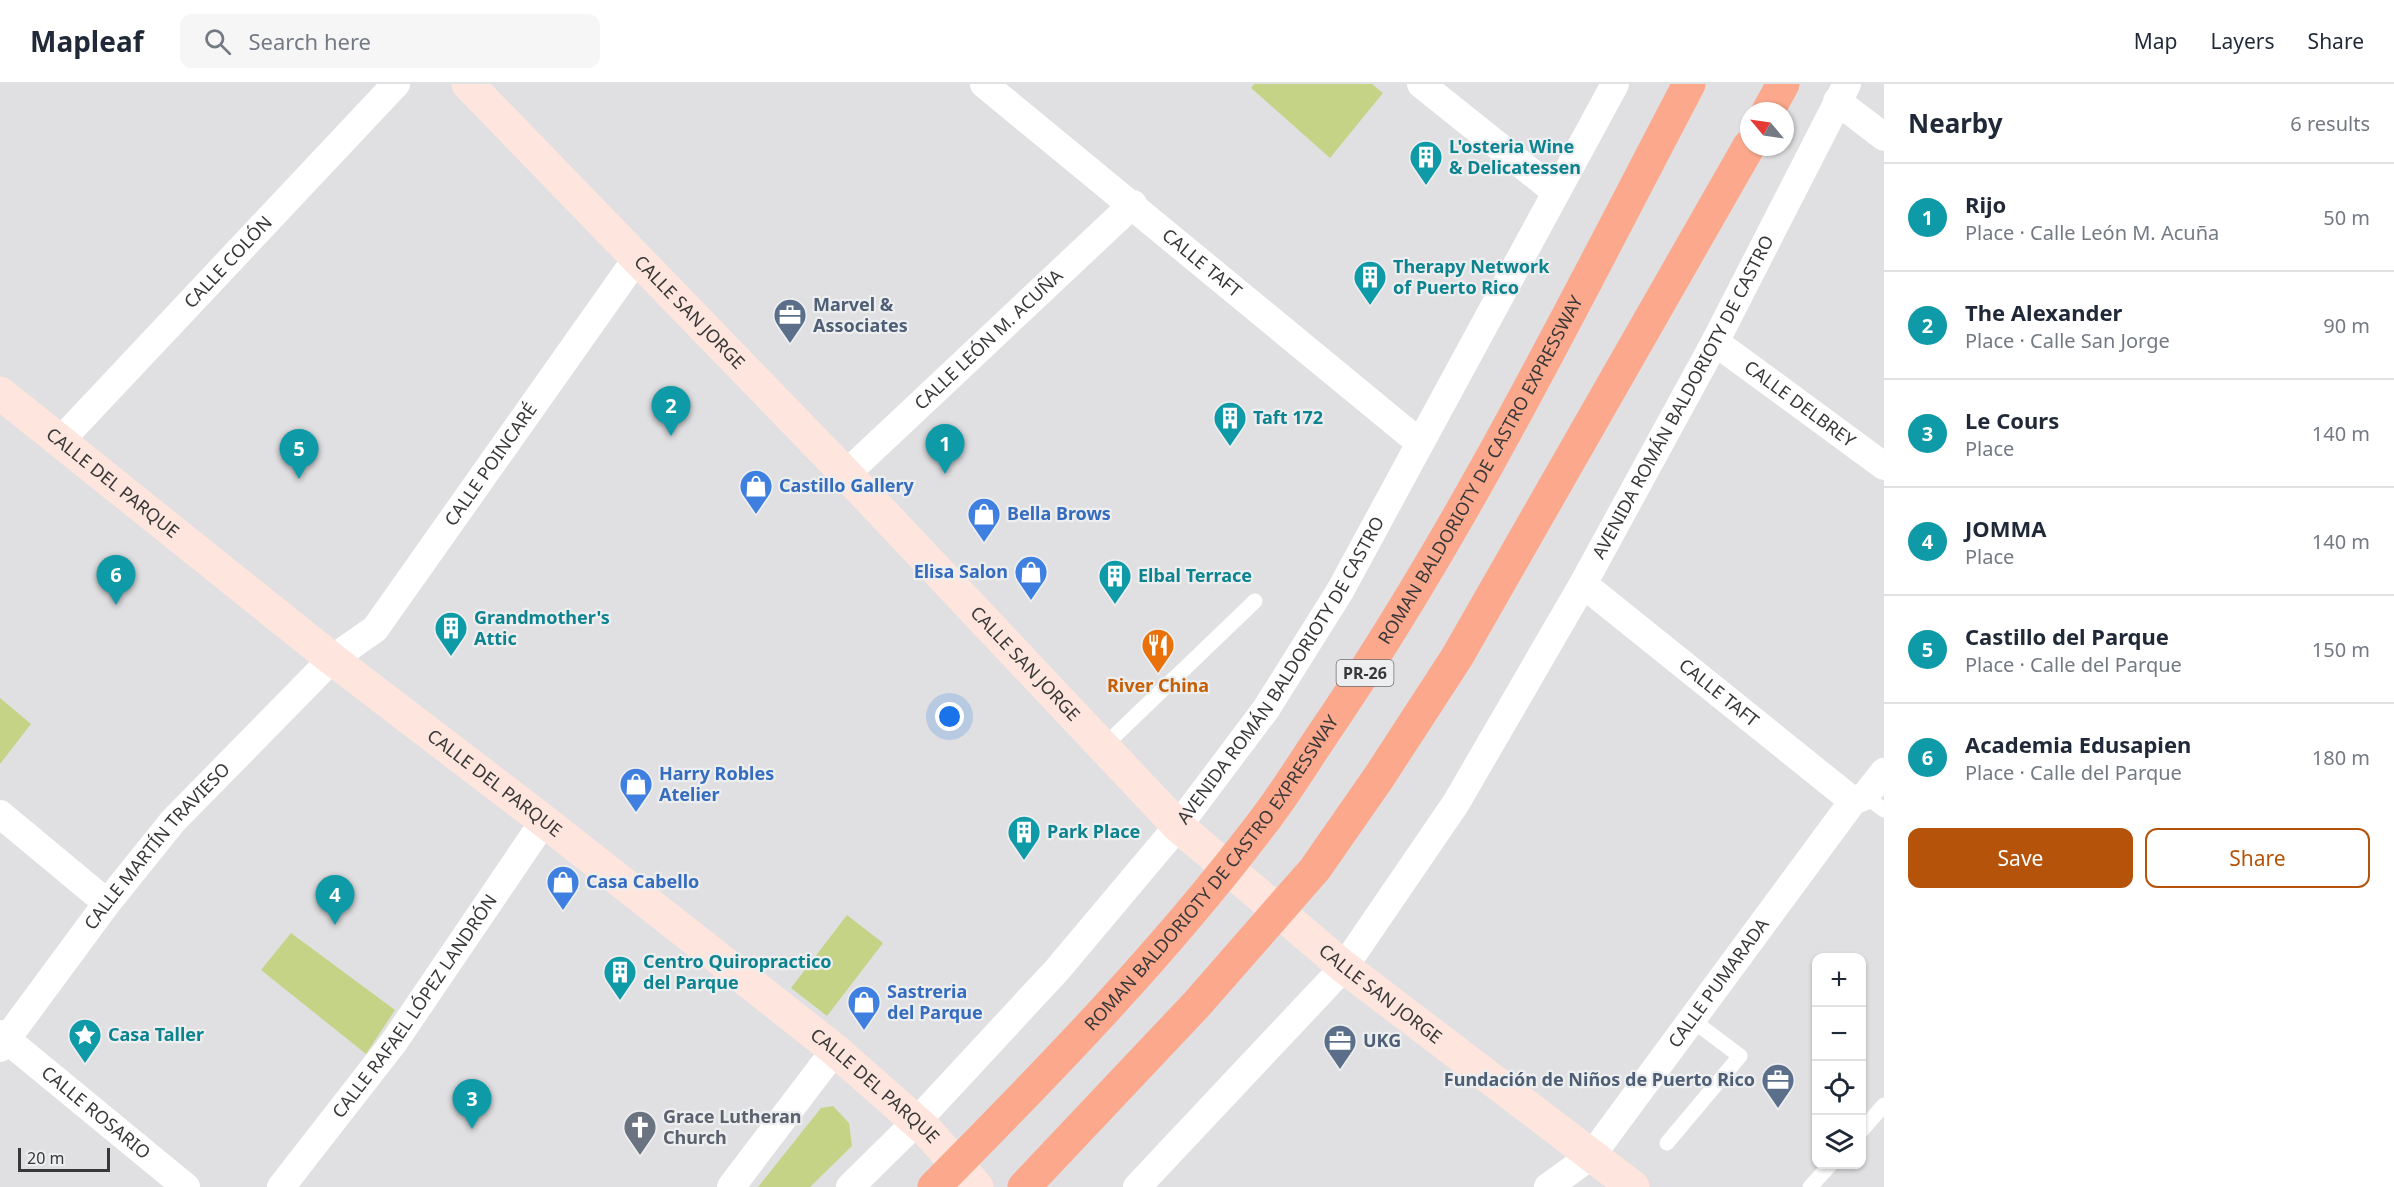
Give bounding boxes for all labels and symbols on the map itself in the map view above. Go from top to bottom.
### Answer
north arrow [1740,102,1794,156]
place label: L'osteria Wine & Delicatessen [1449,134,1581,179]
building icon: L'osteria Wine & Delicatessen [1408,139,1444,186]
street label: CALLE COLÓN [178,210,277,313]
street label: CALLE TAFT [1158,223,1247,302]
street label: AVENIDA ROMÁN BALDORIOTY DE CASTRO [1586,231,1779,563]
street label: CALLE SAN JORGE [629,250,751,374]
place label: Therapy Network of Puerto Rico [1393,254,1550,299]
building icon: Therapy Network of Puerto Rico [1352,259,1388,306]
street label: CALLE LEÓN M. ACUÑA [909,263,1068,415]
street label: ROMAN BALDORIOTY DE CASTRO EXPRESSWAY [1372,290,1588,648]
place label: Marvel & Associates [813,292,908,337]
office icon: Marvel & Associates [772,297,808,344]
street label: CALLE DELBREY [1740,355,1861,453]
pin: 2 [652,386,690,436]
street label: CALLE POINCARÉ [438,398,542,530]
building icon: Taft 172 [1212,400,1248,447]
place label: Taft 172 [1253,405,1323,429]
street label: CALLE DEL PARQUE [42,422,184,543]
pin: 1 [926,424,964,474]
pin: 5 [280,430,318,479]
shop icon: Castillo Gallery [738,468,774,515]
place label: Castillo Gallery [779,473,915,497]
shop icon: Bella Brows [966,496,1002,543]
place label: Bella Brows [1007,501,1111,525]
street label: AVENIDA ROMÁN BALDORIOTY DE CASTRO [1171,512,1389,828]
shop icon: Elisa Salon [1013,554,1049,601]
pin: 6 [96,556,136,605]
building icon: Elbal Terrace [1097,558,1133,605]
place label: Elisa Salon [914,559,1008,583]
place label: Elbal Terrace [1138,563,1252,587]
street label: CALLE SAN JORGE [966,600,1086,726]
place label: Grandmother's Attic [474,605,610,650]
building icon: Grandmother's Attic [433,610,469,657]
restaurant icon: River China [1140,627,1176,674]
street label: CALLE TAFT [1674,653,1764,732]
road number: PR-26 [1336,660,1394,686]
place label: River China [1107,673,1209,697]
your location [935,702,964,731]
street label: ROMAN BALDORIOTY DE CASTRO EXPRESSWAY [1079,709,1344,1035]
street label: CALLE DEL PARQUE [423,723,567,842]
street label: CALLE MARTÍN TRAVIESO [78,757,235,934]
place label: Harry Robles Atelier [659,761,774,806]
shop icon: Harry Robles Atelier [618,766,654,813]
building icon: Park Place [1006,814,1042,861]
place label: Park Place [1047,819,1140,843]
shop icon: Casa Cabello [545,864,581,911]
place label: Casa Cabello [586,869,699,893]
pin: 4 [316,876,354,925]
street label: CALLE RAFAEL LÓPEZ LANDRÓN [326,889,502,1123]
street label: CALLE PUMARADA [1662,912,1774,1052]
street label: CALLE SAN JORGE [1314,938,1447,1048]
place label: Centro Quiropractico del Parque [643,949,832,994]
building icon: Centro Quiropractico del Parque [602,954,638,1001]
place label: Sastreria del Parque [887,979,983,1024]
shop icon: Sastreria del Parque [846,984,882,1031]
place icon: Casa Taller [67,1017,103,1064]
place label: Casa Taller [108,1022,204,1046]
street label: CALLE DEL PARQUE [806,1022,945,1148]
office icon: UKG [1322,1023,1358,1070]
place label: UKG [1363,1028,1401,1052]
street label: CALLE ROSARIO [37,1060,156,1164]
office icon: Fundación de Niños de Puerto Rico [1760,1062,1796,1109]
place label: Fundación de Niños de Puerto Rico [1444,1067,1755,1091]
pin: 3 [452,1080,492,1129]
place label: Grace Lutheran Church [663,1104,801,1149]
church icon: Grace Lutheran Church [622,1109,658,1156]
scale bar [18,1145,110,1172]

